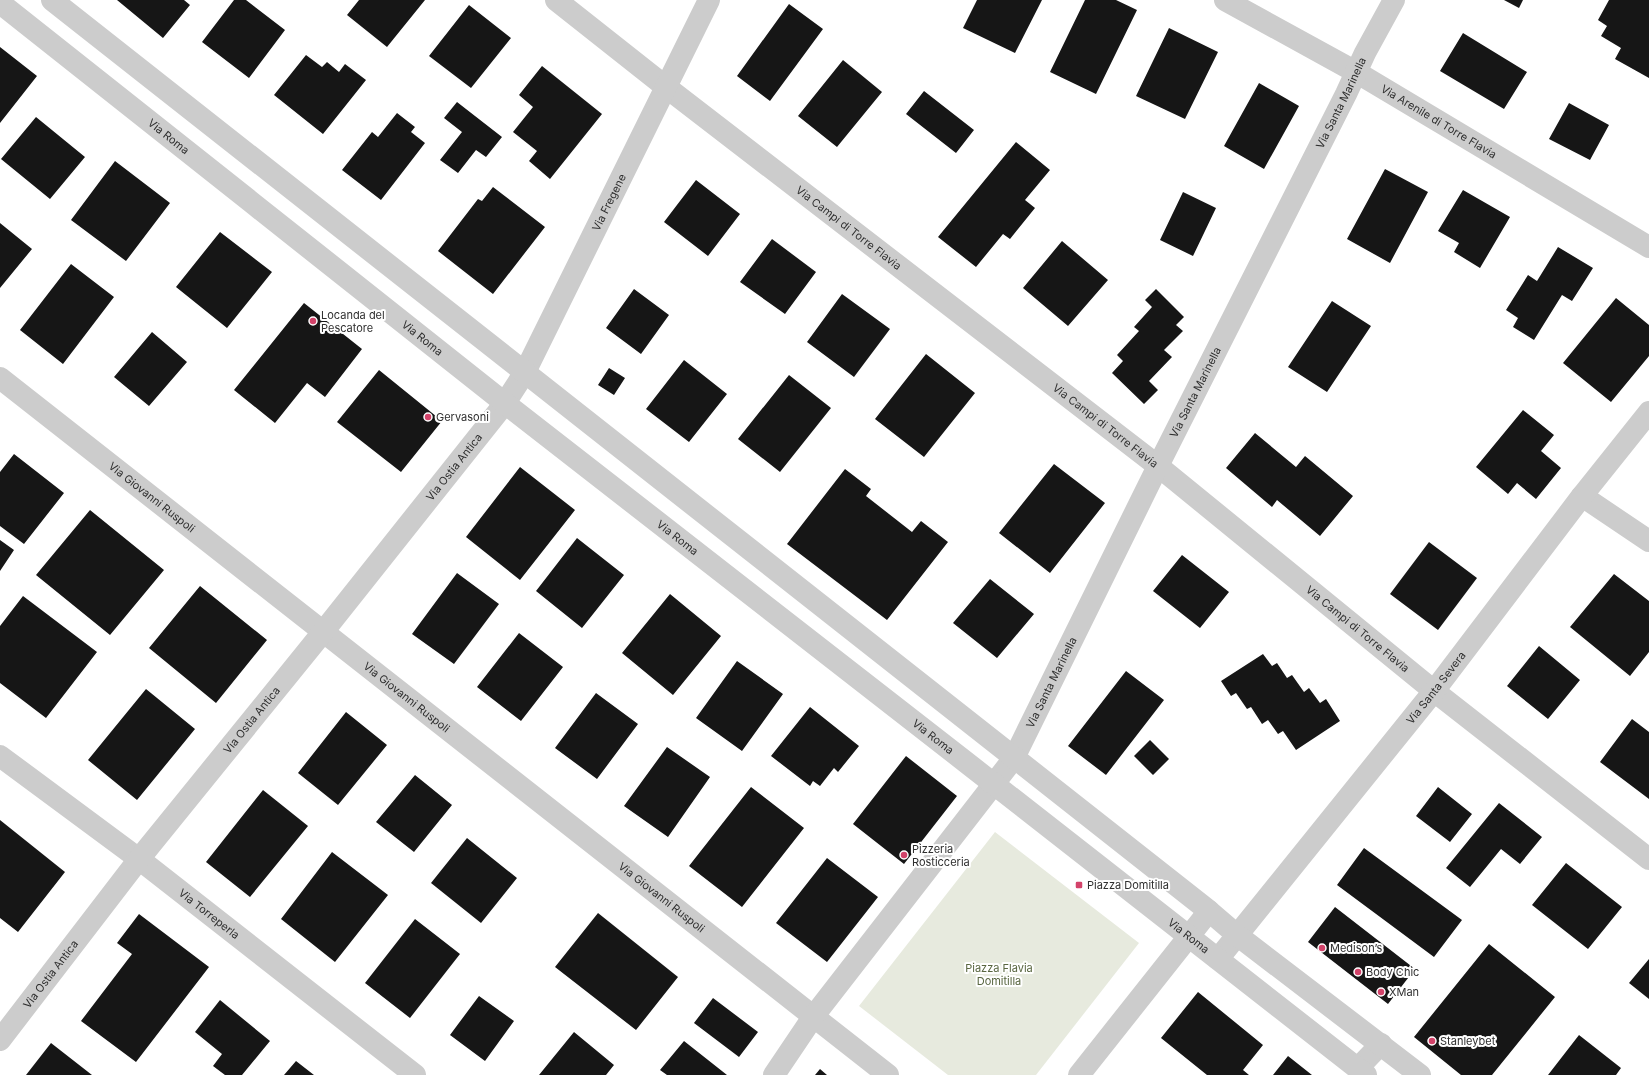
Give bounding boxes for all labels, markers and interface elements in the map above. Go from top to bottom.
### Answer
street label: Via Santa Marinella [1313,55,1369,151]
street label: Via Arenile di Torre Flavia [1378,82,1499,161]
street label: Via Roma [145,116,192,157]
street label: Via Fregene [589,171,629,233]
street label: Via Campi di Torre Flavia [793,183,904,273]
place label: Locanda del Pescatore [321,308,385,335]
marker: Locanda del Pescatore [308,316,318,326]
street label: Via Roma [399,317,446,359]
street label: Via Santa Marinella [1167,345,1224,440]
street label: Via Campi di Torre Flavia [1050,381,1161,471]
place label: Gervasoni [436,410,489,424]
marker: Gervasoni [423,412,433,422]
street label: Via Ostia Antica [423,431,485,504]
street label: Via Giovanni Ruspoli [106,459,198,535]
street label: Via Roma [654,517,701,558]
street label: Via Campi di Torre Flavia [1303,583,1412,675]
street label: Via Santa Marinella [1023,635,1080,730]
street label: Via Santa Severa [1403,649,1469,727]
street label: Via Giovanni Ruspoli [361,659,453,735]
street label: Via Ostia Antica [220,684,283,756]
street label: Via Roma [910,716,957,757]
place label: Pizzeria Rosticceria [912,842,970,869]
marker: Pizzeria Rosticceria [899,850,909,860]
street label: Via Giovanni Ruspoli [616,859,708,936]
place label: Piazza Domitilla [1087,878,1169,892]
marker: Piazza Domitilla [1074,880,1084,890]
street label: Via Torreperla [176,886,242,942]
street label: Via Roma [1165,915,1212,956]
street label: Via Ostia Antica [20,937,81,1011]
place label: Medison’s [1330,941,1382,955]
marker: Medison’s [1317,943,1327,953]
park label: Piazza Flavia Domitilla [965,961,1033,988]
place label: Body Chic [1366,965,1419,979]
marker: Body Chic [1353,967,1363,977]
place label: XMan [1389,985,1419,999]
marker: XMan [1376,987,1386,997]
place label: Stanleybet [1440,1034,1496,1048]
marker: Stanleybet [1427,1036,1437,1046]

